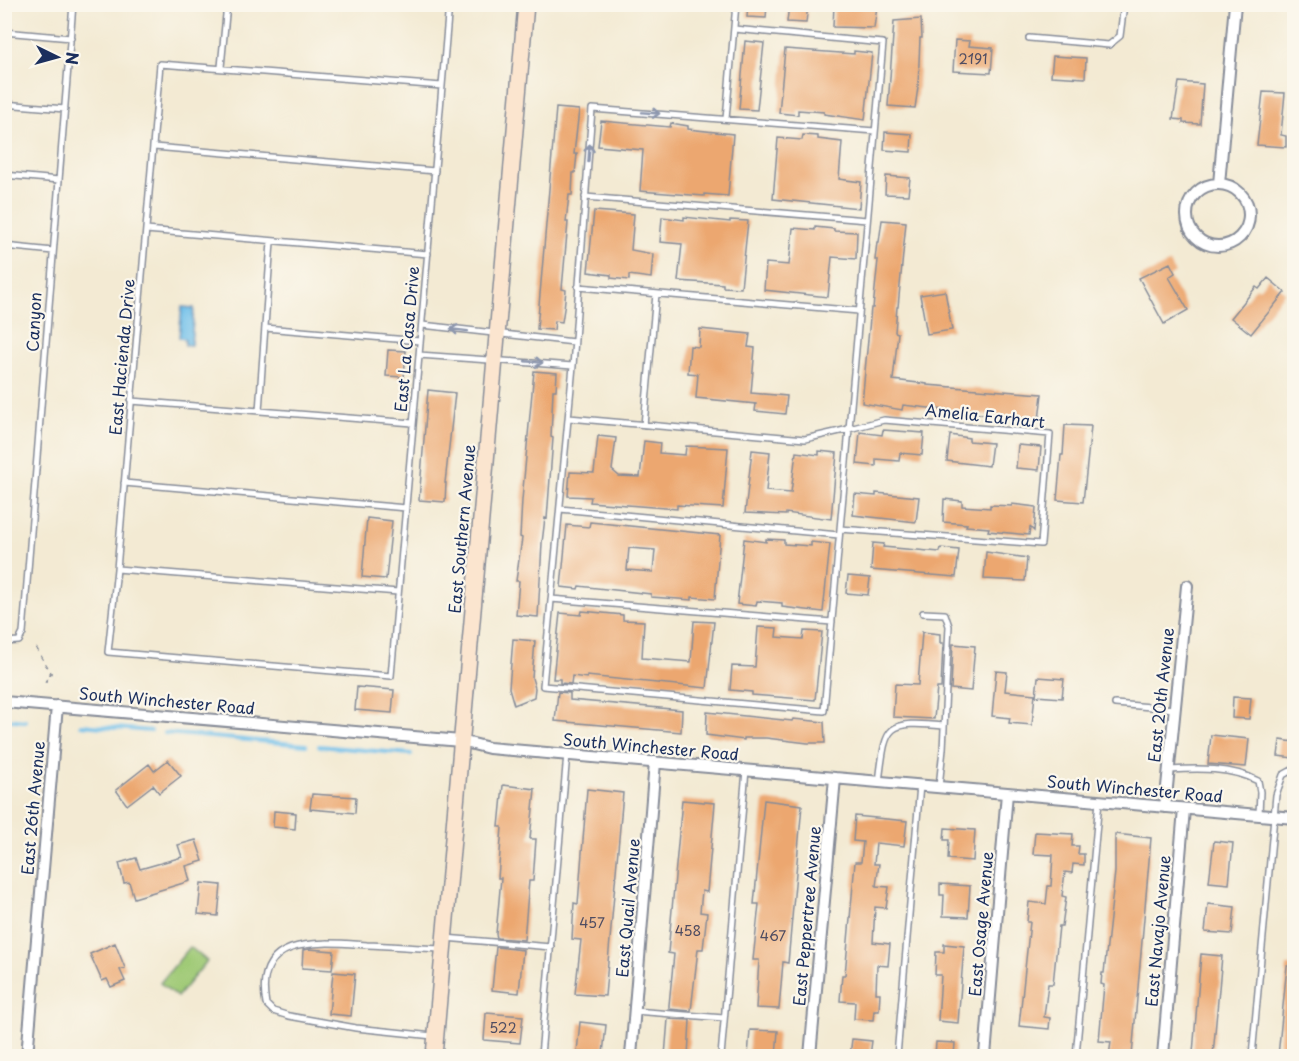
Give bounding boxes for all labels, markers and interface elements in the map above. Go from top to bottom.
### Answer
north arrow [27,27,87,87]
house number: 2191 [958,48,988,69]
text: N [60,51,85,66]
one-way arrow [640,108,660,119]
one-way arrow [584,143,595,163]
street label: East La Casa Drive [388,265,424,413]
street label: East Hacienda Drive [102,277,140,436]
street label: Canyon [19,291,47,352]
one-way arrow [450,324,470,335]
one-way arrow [524,357,543,368]
street label: Amelia Earhart [924,397,1047,433]
street label: East Southern Avenue [442,443,480,614]
street label: East 20th Avenue [1141,626,1179,763]
street label: South Winchester Road [78,680,256,720]
street label: South Winchester Road [562,726,740,766]
street label: East 26th Avenue [14,740,50,876]
street label: South Winchester Road [1046,768,1224,808]
street label: East Peppertree Avenue [786,825,826,1007]
street label: East Quail Avenue [609,837,645,978]
street label: East Osage Avenue [962,850,998,997]
street label: East Navajo Avenue [1138,854,1176,1008]
house number: 457 [579,912,605,933]
house number: 458 [675,920,701,941]
house number: 467 [760,925,786,946]
house number: 522 [489,1017,517,1038]

